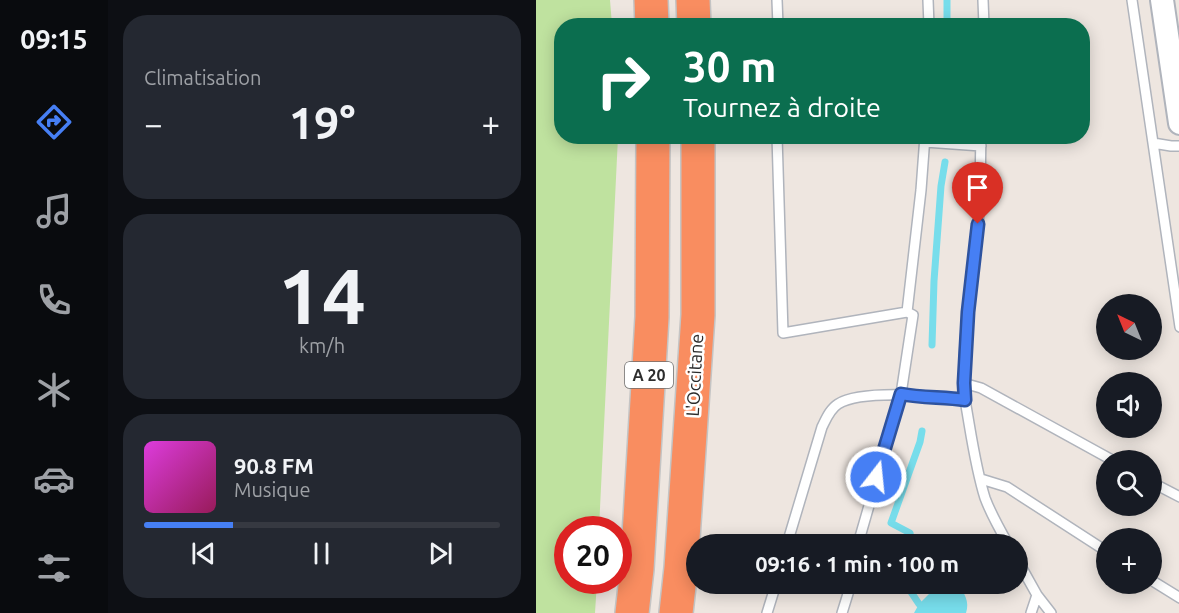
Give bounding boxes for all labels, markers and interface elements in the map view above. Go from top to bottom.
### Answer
text: 09:15 [20,24,88,54]
icon: right [584,42,662,120]
text: 30 m [683,43,777,90]
text: Climatisation [144,66,261,89]
text: Tournez à droite [683,92,881,122]
text: 19° [289,97,355,148]
icon: directions [33,101,75,143]
text: − [144,105,163,142]
text: + [481,105,500,142]
pin [952,162,1003,224]
icon: arrive [961,171,994,204]
icon: music [33,190,75,232]
text: 14 [278,251,366,339]
icon: phone [33,279,75,321]
north arrow [1096,294,1162,360]
map controls [1096,294,1162,594]
street label: L'Occitane [682,333,706,417]
text: km/h [299,334,345,357]
road number: A 20 [625,362,673,388]
icon: climate [33,369,75,411]
button: sound [1096,372,1162,438]
position arrow [844,445,908,509]
button: search [1096,450,1162,516]
text: 90.8 FM [234,453,314,478]
icon: car [33,458,75,500]
text: Musique [234,478,311,501]
speed limit sign: 20 [554,516,632,594]
button: + [1096,528,1162,594]
icon: previous [187,537,220,570]
icon: pause [305,537,338,570]
icon: next [424,537,457,570]
icon: filters [33,547,75,589]
text: 09:16 · 1 min · 100 m [755,551,959,576]

